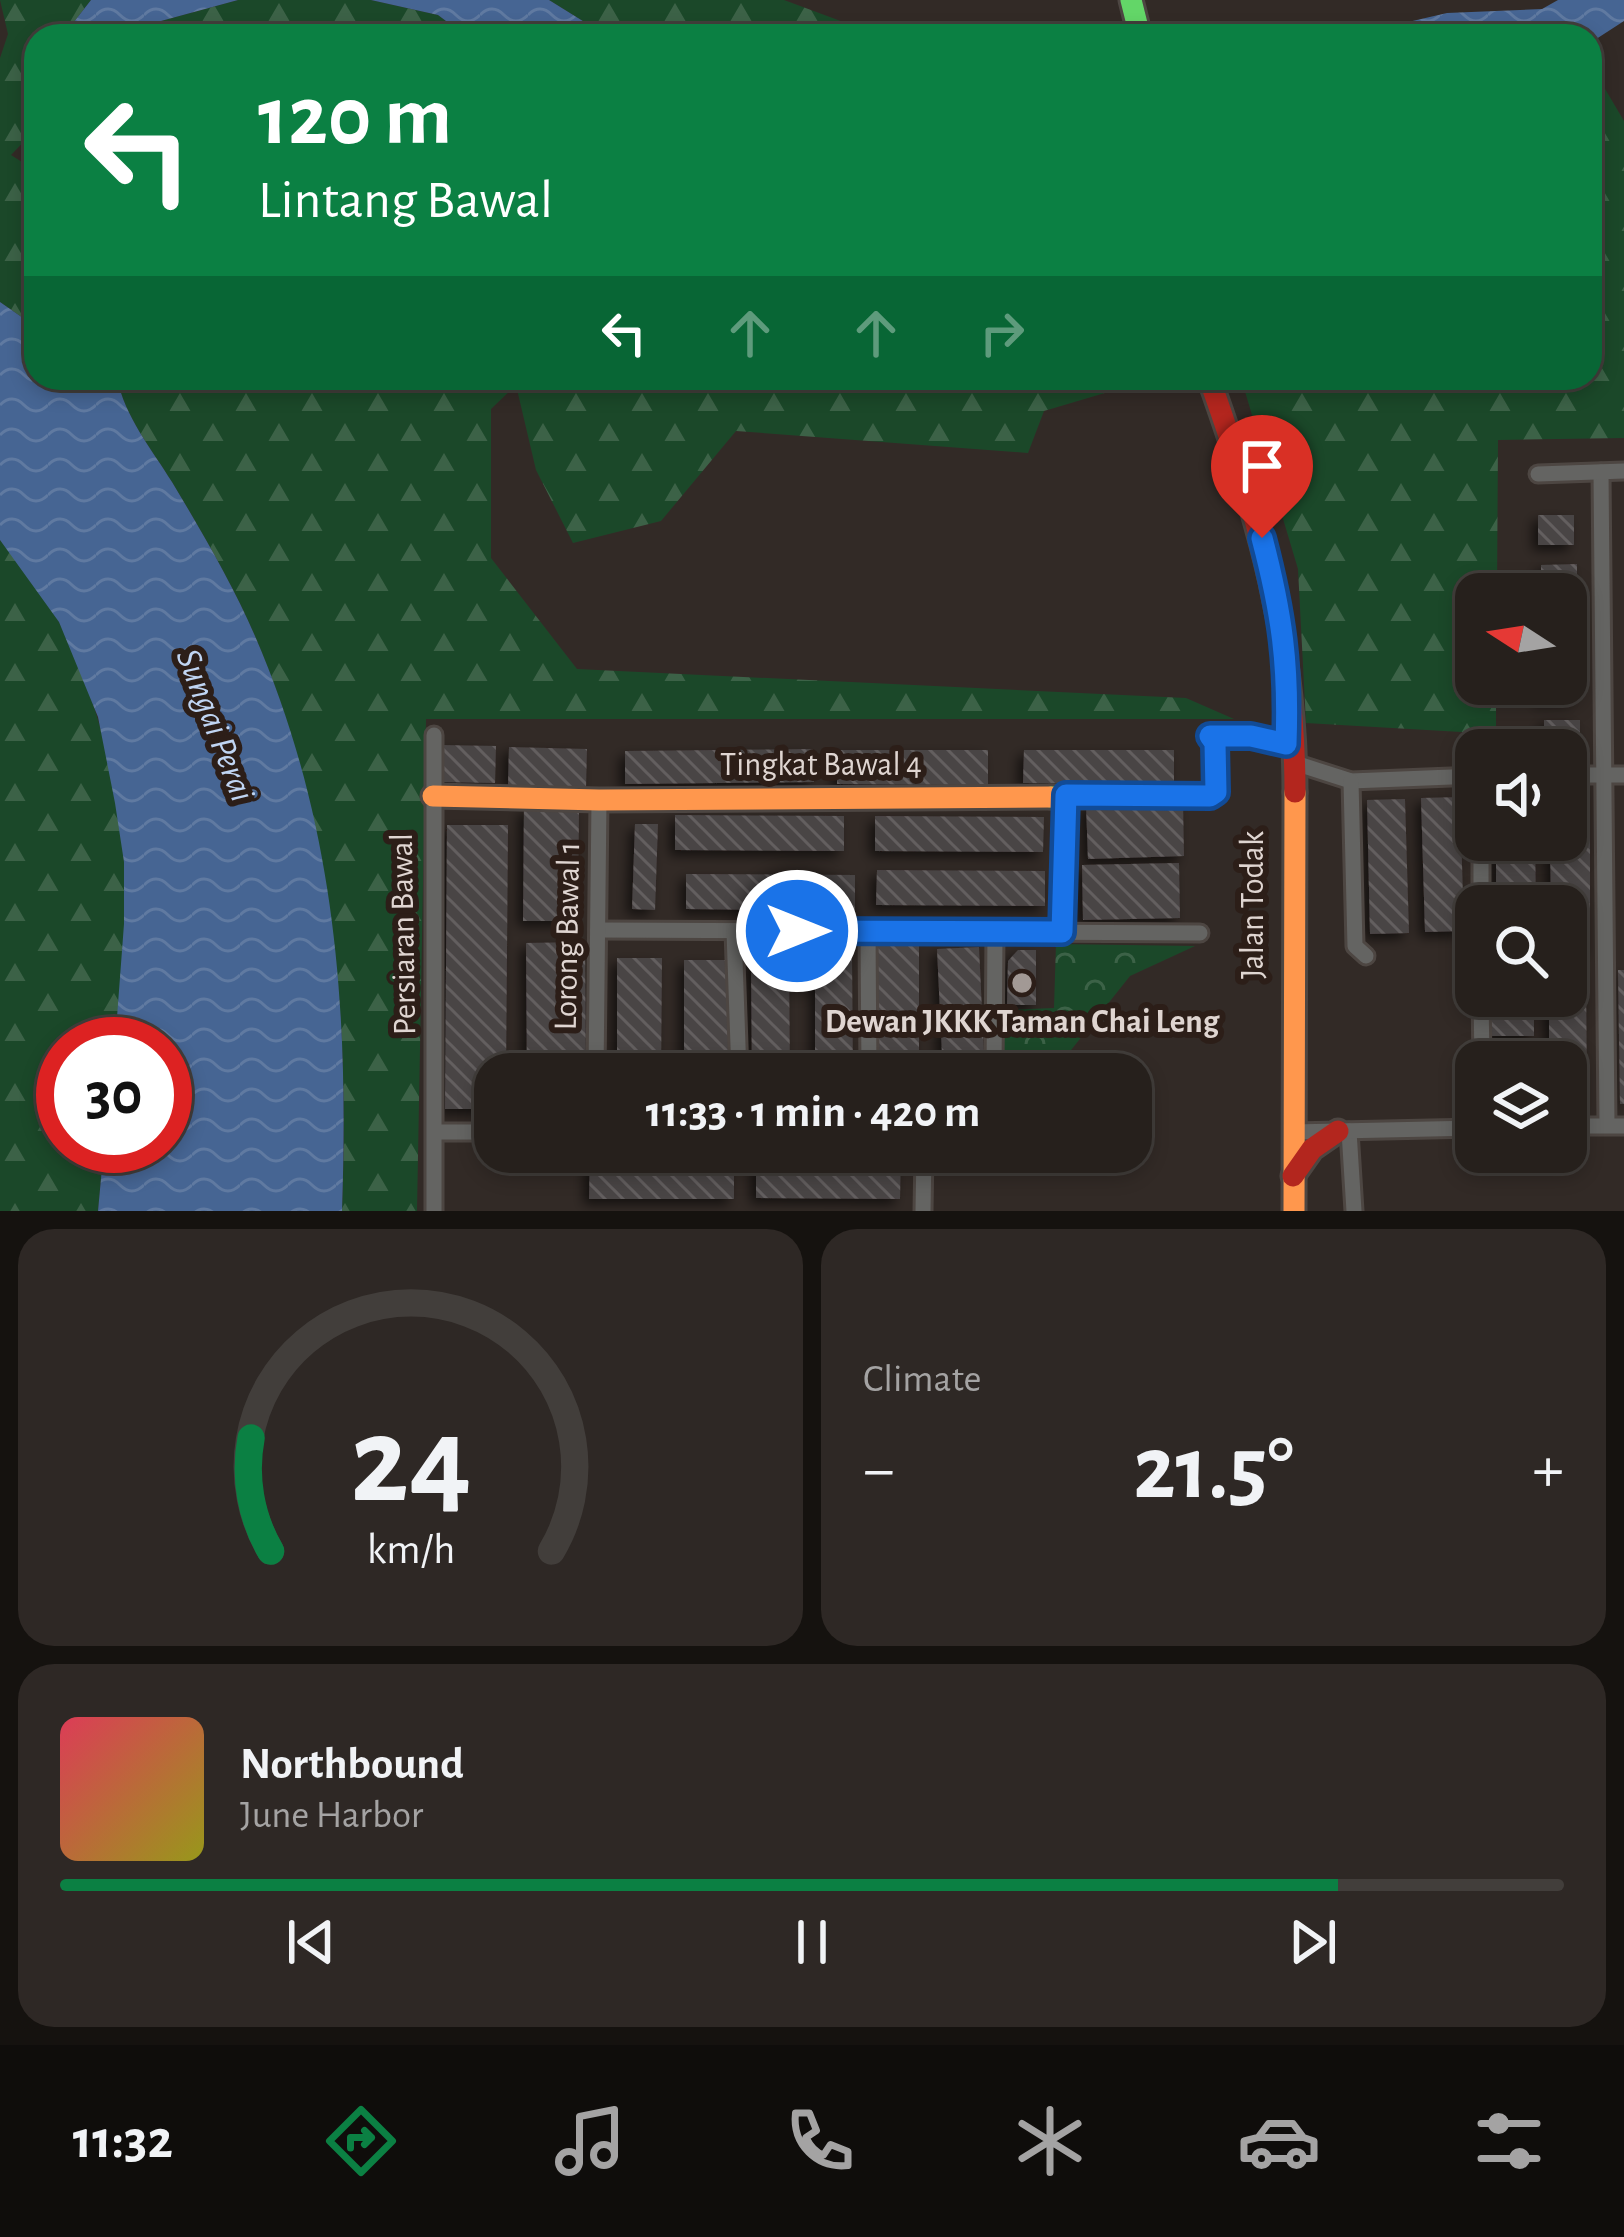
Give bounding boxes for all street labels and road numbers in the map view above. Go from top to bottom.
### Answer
street label: Tingkat Bawal 4 [720,749,922,782]
street label: Jalan Todak [1237,831,1270,979]
street label: Persiaran Bawal [386,833,422,1035]
street label: Lorong Bawal 1 [550,841,586,1031]

